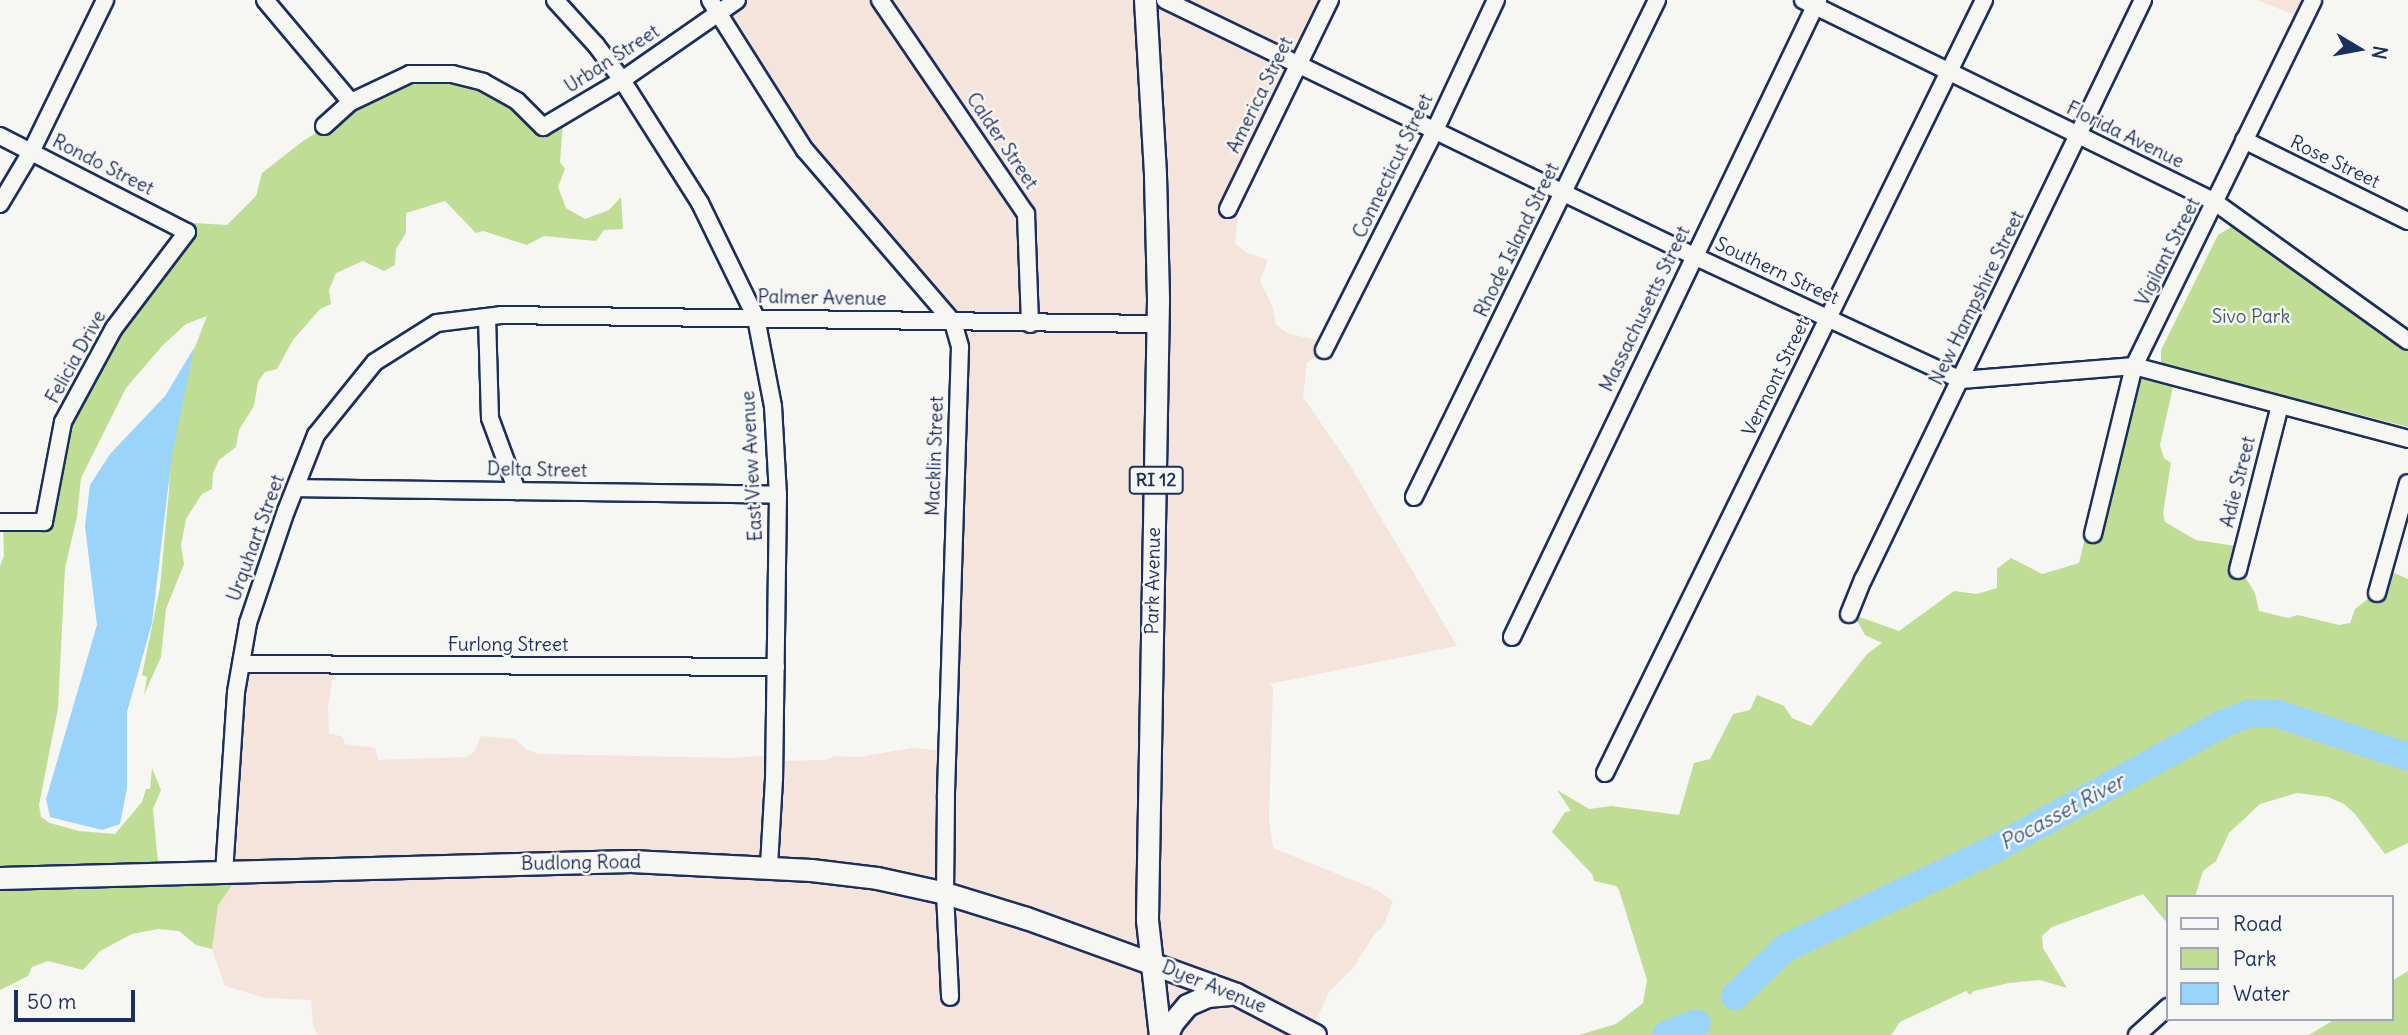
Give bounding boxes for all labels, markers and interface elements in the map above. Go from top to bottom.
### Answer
north arrow [2324,14,2394,84]
street label: Urban Street [560,20,664,98]
street label: America Street [1222,33,1298,157]
text: N [2367,44,2393,61]
street label: Calder Street [961,88,1043,194]
street label: Connecticut Street [1348,90,1438,242]
street label: Florida Avenue [2063,97,2187,173]
street label: Rondo Street [49,130,157,200]
street label: Rose Street [2287,131,2383,193]
street label: Rhode Island Street [1470,159,1564,321]
street label: Vigilant Street [2131,194,2205,310]
street label: New Hampshire Street [1925,207,2029,389]
street label: Massachusetts Street [1595,222,1695,396]
street label: Southern Street [1711,232,1843,310]
street label: Palmer Avenue [757,285,887,311]
park label: Sivo Park [2212,306,2290,328]
street label: Felicia Drive [41,307,111,407]
street label: Vermont Street [1737,314,1815,440]
street label: East View Avenue [737,390,767,542]
street label: Macklin Street [922,396,948,516]
street label: Adie Street [2216,434,2260,530]
street label: Delta Street [487,458,587,482]
road number: RI 12 [1128,466,1184,494]
street label: Urquhart Street [223,472,289,604]
street label: Park Avenue [1141,527,1165,635]
street label: Furlong Street [448,634,568,656]
water label: Pocasset River [1996,769,2128,855]
street label: Budlong Road [521,851,641,875]
legend [2166,895,2394,1021]
text: Road [2233,910,2282,937]
text: Park [2233,945,2276,972]
street label: Dyer Avenue [1159,956,1269,1018]
scale bar [18,976,138,1020]
text: Water [2233,980,2290,1007]
text: 50 m [27,988,76,1015]

